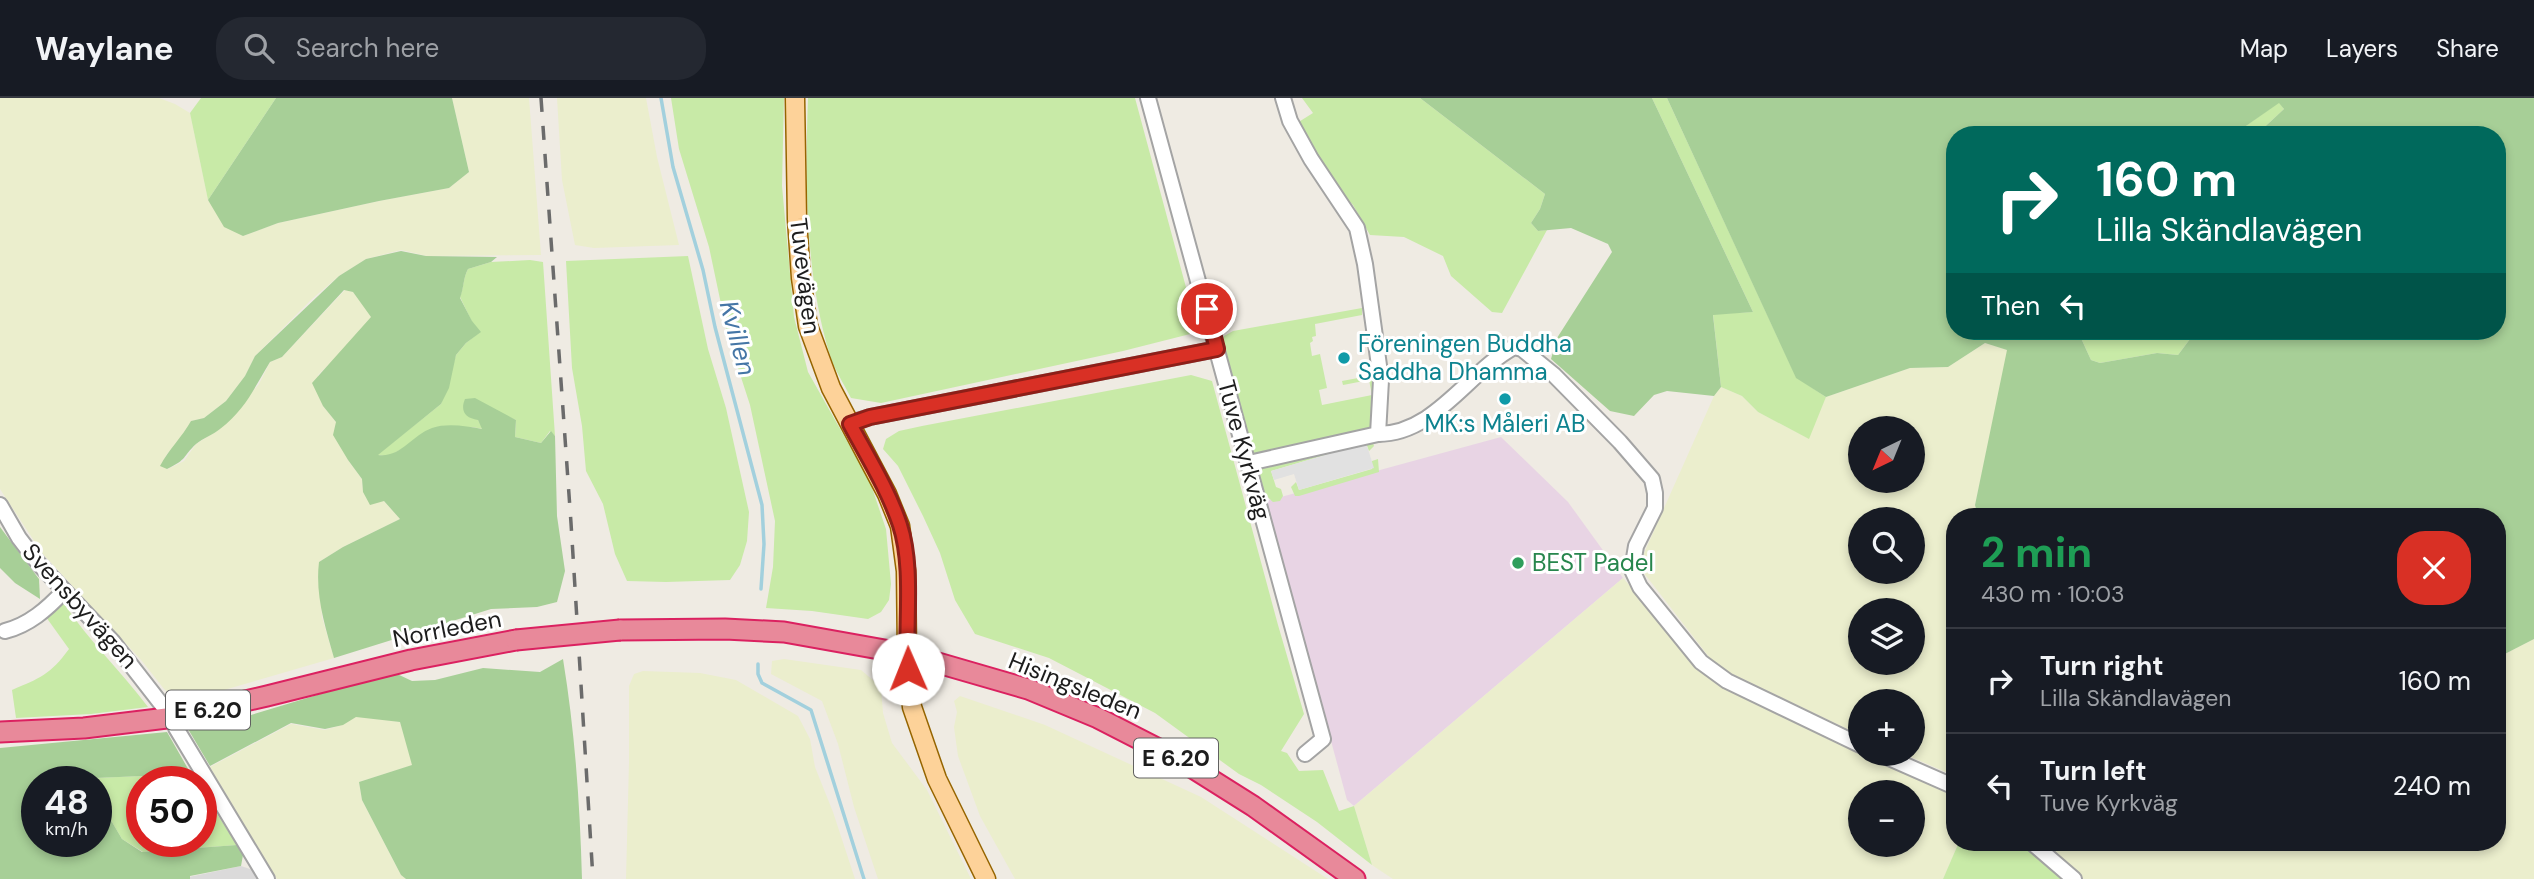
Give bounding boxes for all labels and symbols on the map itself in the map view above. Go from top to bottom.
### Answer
street label: Tuvevägen [783,216,828,336]
pin [1177,279,1237,339]
water label: Kvillen [712,297,764,379]
place label: Föreningen Buddha Saddha Dhamma [1358,328,1572,387]
marker: Föreningen Buddha Saddha Dhamma [1336,350,1352,366]
street label: Tuve Kyrkväg [1211,376,1278,523]
marker: MK:s Måleri AB [1497,391,1513,407]
place label: MK:s Måleri AB [1424,408,1586,439]
north arrow [1848,416,1925,494]
street label: Svensbyvägen [16,536,145,675]
place label: BEST Padel [1532,547,1654,578]
marker: BEST Padel [1510,555,1526,571]
street label: Norrleden [390,603,504,654]
position arrow [871,632,945,706]
street label: Hisingsleden [1004,645,1146,726]
road number: E 6.20 [166,690,250,730]
road number: E 6.20 [1134,738,1218,778]
speed limit sign: 50 [126,766,217,857]

